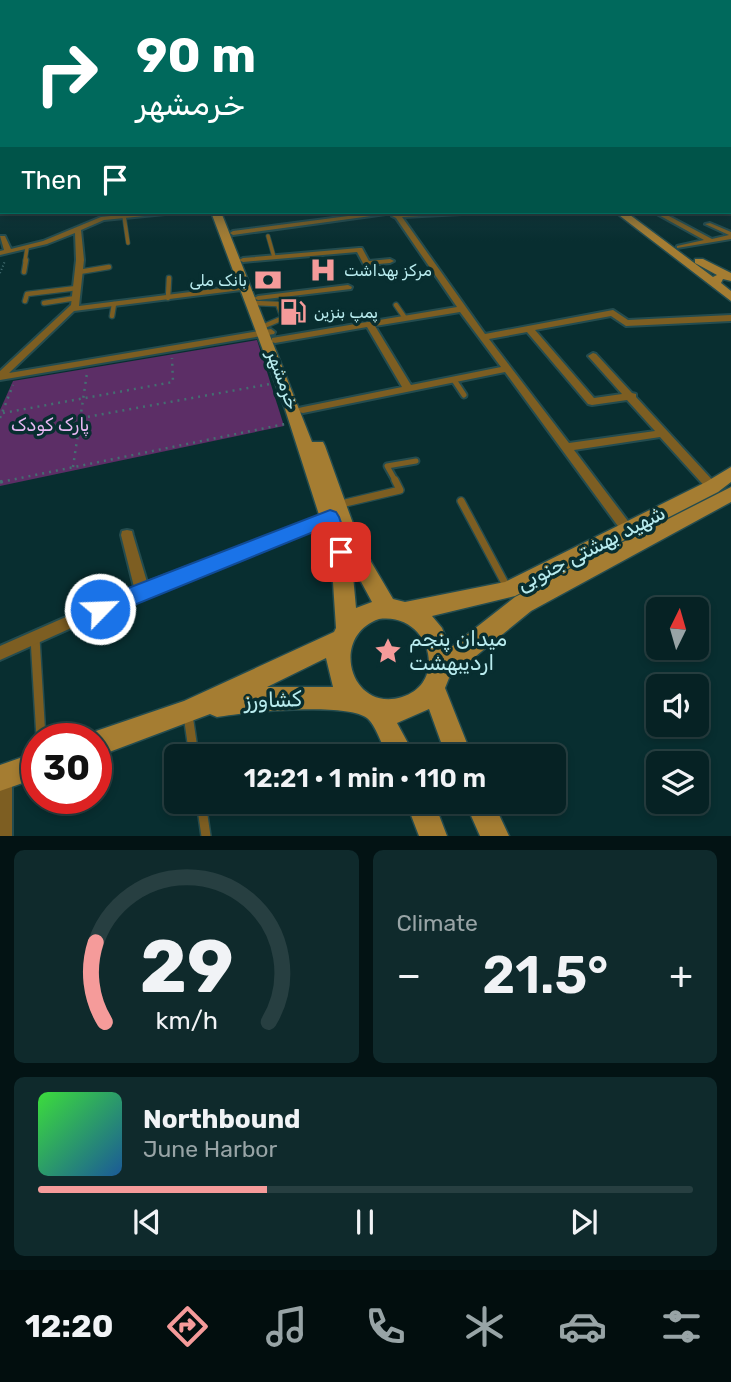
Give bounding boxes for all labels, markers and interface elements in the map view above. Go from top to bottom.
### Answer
text: 90 m [136,26,256,84]
icon: right [21,28,112,119]
text: خرمشهر [136,85,245,123]
icon: arrive [96,161,134,199]
text: Then [21,165,82,196]
hospital icon: مرکز بهداشت [308,255,338,285]
place label: مرکز بهداشت [344,261,432,281]
bank icon: بانک ملی [253,265,283,295]
place label: بانک ملی [189,271,247,290]
fuel station icon: پمپ بنزین [278,297,308,327]
place label: پمپ بنزین [314,303,378,323]
street label: خرمشهر [262,346,304,413]
park label: پارک کودک [11,414,89,437]
street label: شهید بهشتی جنوبی [512,499,669,596]
pin [311,522,371,582]
icon: arrive [322,533,360,571]
position arrow [63,572,137,646]
north arrow [646,597,709,660]
map controls [646,597,709,814]
place label: میدان پنجم اردیبهشت [409,626,507,675]
place icon: میدان پنجم اردیبهشت [373,636,403,666]
button: sound [646,674,709,737]
street label: کشاورز [242,686,303,714]
speed limit sign: 30 [21,723,112,814]
button: layers [646,751,709,814]
text: 12:21 · 1 min · 110 m [244,763,486,794]
text: Climate [397,909,478,937]
text: 29 [139,925,233,1011]
text: 21.5° [482,944,608,1006]
text: − [397,952,421,998]
text: + [669,952,693,998]
text: km/h [155,1006,217,1035]
text: Northbound [143,1104,301,1135]
text: June Harbor [143,1135,277,1163]
icon: previous [128,1203,166,1241]
icon: pause [346,1203,384,1241]
icon: next [565,1203,603,1241]
icon: directions [163,1302,212,1351]
icon: music [262,1302,311,1351]
icon: phone [361,1302,410,1351]
icon: climate [460,1302,509,1351]
icon: car [558,1302,607,1351]
icon: filters [657,1302,706,1351]
text: 12:20 [25,1307,113,1345]

